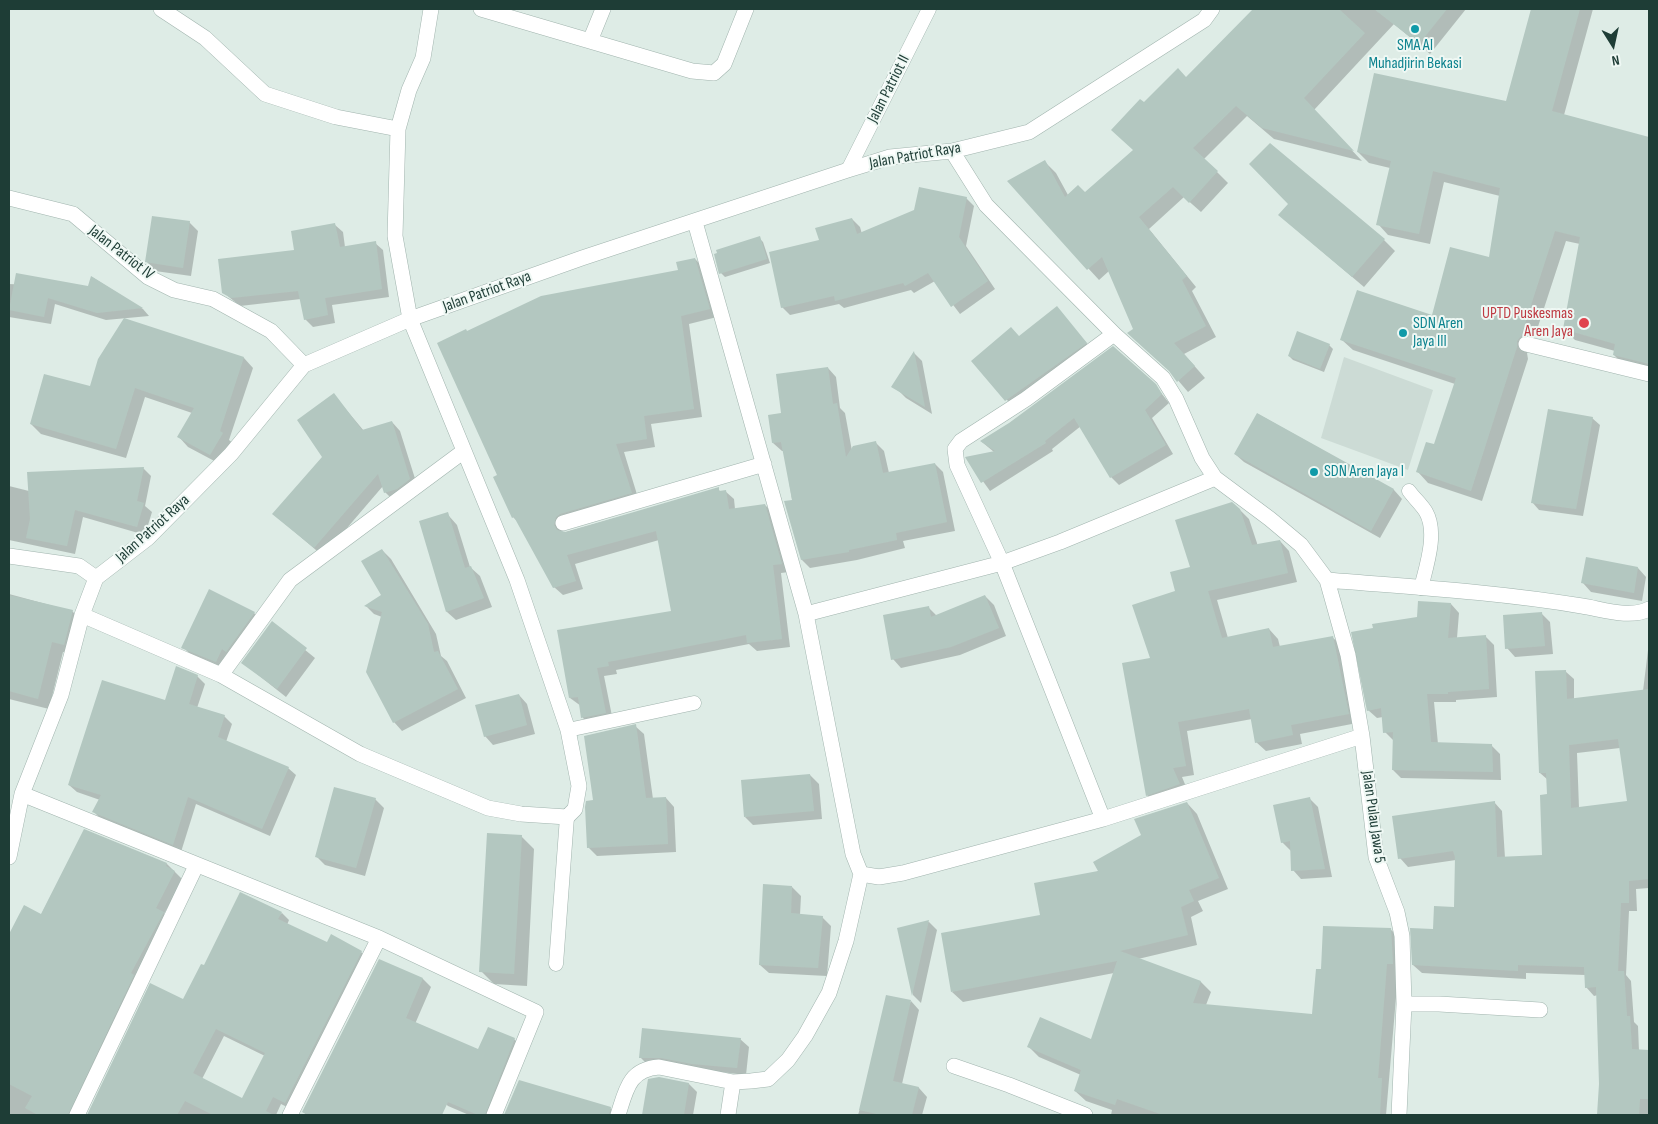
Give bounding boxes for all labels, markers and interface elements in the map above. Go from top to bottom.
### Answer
north arrow [1588,20,1638,70]
marker: SMA Al Muhadjirin Bekasi [1409,23,1421,35]
place label: SMA Al Muhadjirin Bekasi [1368,36,1462,74]
text: N [1611,51,1621,69]
street label: Jalan Patriot II [864,52,914,126]
street label: Jalan Patriot Raya [868,139,962,173]
street label: Jalan Patriot IV [85,222,157,284]
street label: Jalan Patriot Raya [440,267,534,317]
place label: UPTD Puskesmas Aren Jaya [1482,304,1573,342]
place label: SDN Aren Jaya III [1413,314,1463,352]
marker: UPTD Puskesmas Aren Jaya [1577,316,1591,330]
marker: SDN Aren Jaya III [1397,327,1409,339]
place label: SDN Aren Jaya I [1324,462,1404,482]
marker: SDN Aren Jaya I [1308,466,1320,478]
street label: Jalan Patriot Raya [112,491,194,567]
street label: Jalan Pulau Jawa 5 [1357,770,1389,864]

